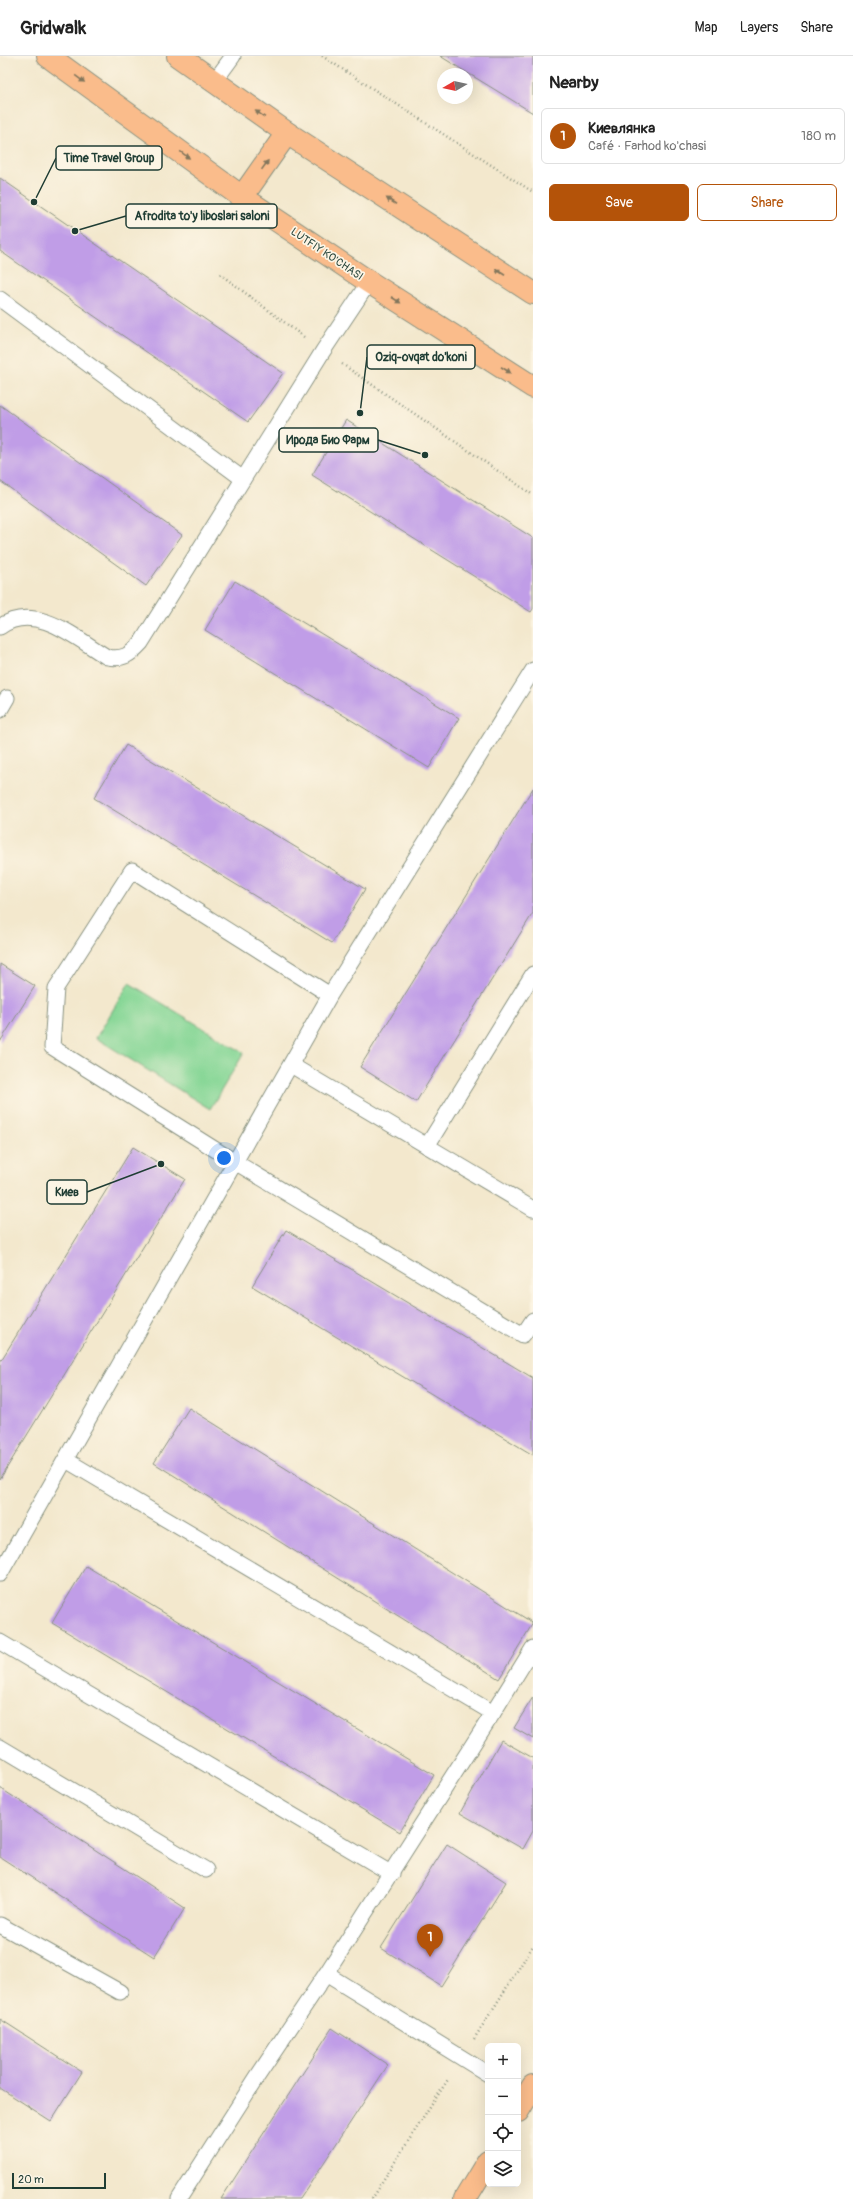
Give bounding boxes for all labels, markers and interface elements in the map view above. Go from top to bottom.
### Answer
text: Gridwalk [20,16,86,40]
text: Map [695,19,718,36]
text: Layers [740,19,778,36]
text: Share [800,19,833,36]
north arrow [437,68,473,104]
text: Nearby [549,72,598,93]
one-way arrow [74,75,85,83]
one-way arrow [254,110,265,118]
text: Киевлянка [588,119,655,138]
text: 1 [560,128,566,144]
text: 180 m [801,128,836,144]
text: Café · Farhod ko'chasi [588,138,706,154]
callout: Time Travel Group [56,146,162,170]
text: Time Travel Group [63,151,155,166]
one-way arrow [180,151,190,159]
one-way arrow [261,159,268,171]
button: Save [549,184,689,221]
button: Share [697,184,837,221]
one-way arrow [386,197,397,205]
callout: Afrodita to'y liboslari saloni [126,204,277,228]
text: Afrodita to'y liboslari saloni [135,209,269,224]
street label: LUTFIY KO'CHASI [288,225,366,283]
one-way arrow [495,268,505,276]
one-way arrow [390,296,402,303]
callout: Oziq-ovqat do'koni [367,345,475,369]
text: Oziq-ovqat do'koni [375,350,467,365]
one-way arrow [500,366,512,373]
callout: Ирода Био Фарм [279,428,378,452]
text: Ирода Био Фарм [286,433,370,448]
your location [214,1148,234,1168]
callout: Киев [47,1180,87,1204]
text: Киев [55,1185,79,1200]
pin: 1 [417,1924,443,1957]
map controls [485,2043,521,2187]
button: + [485,2043,521,2079]
button: − [485,2079,521,2115]
button: locate [485,2115,521,2151]
button: layers [485,2151,521,2187]
scale bar [12,2171,106,2190]
text: 20 m [18,2173,44,2186]

